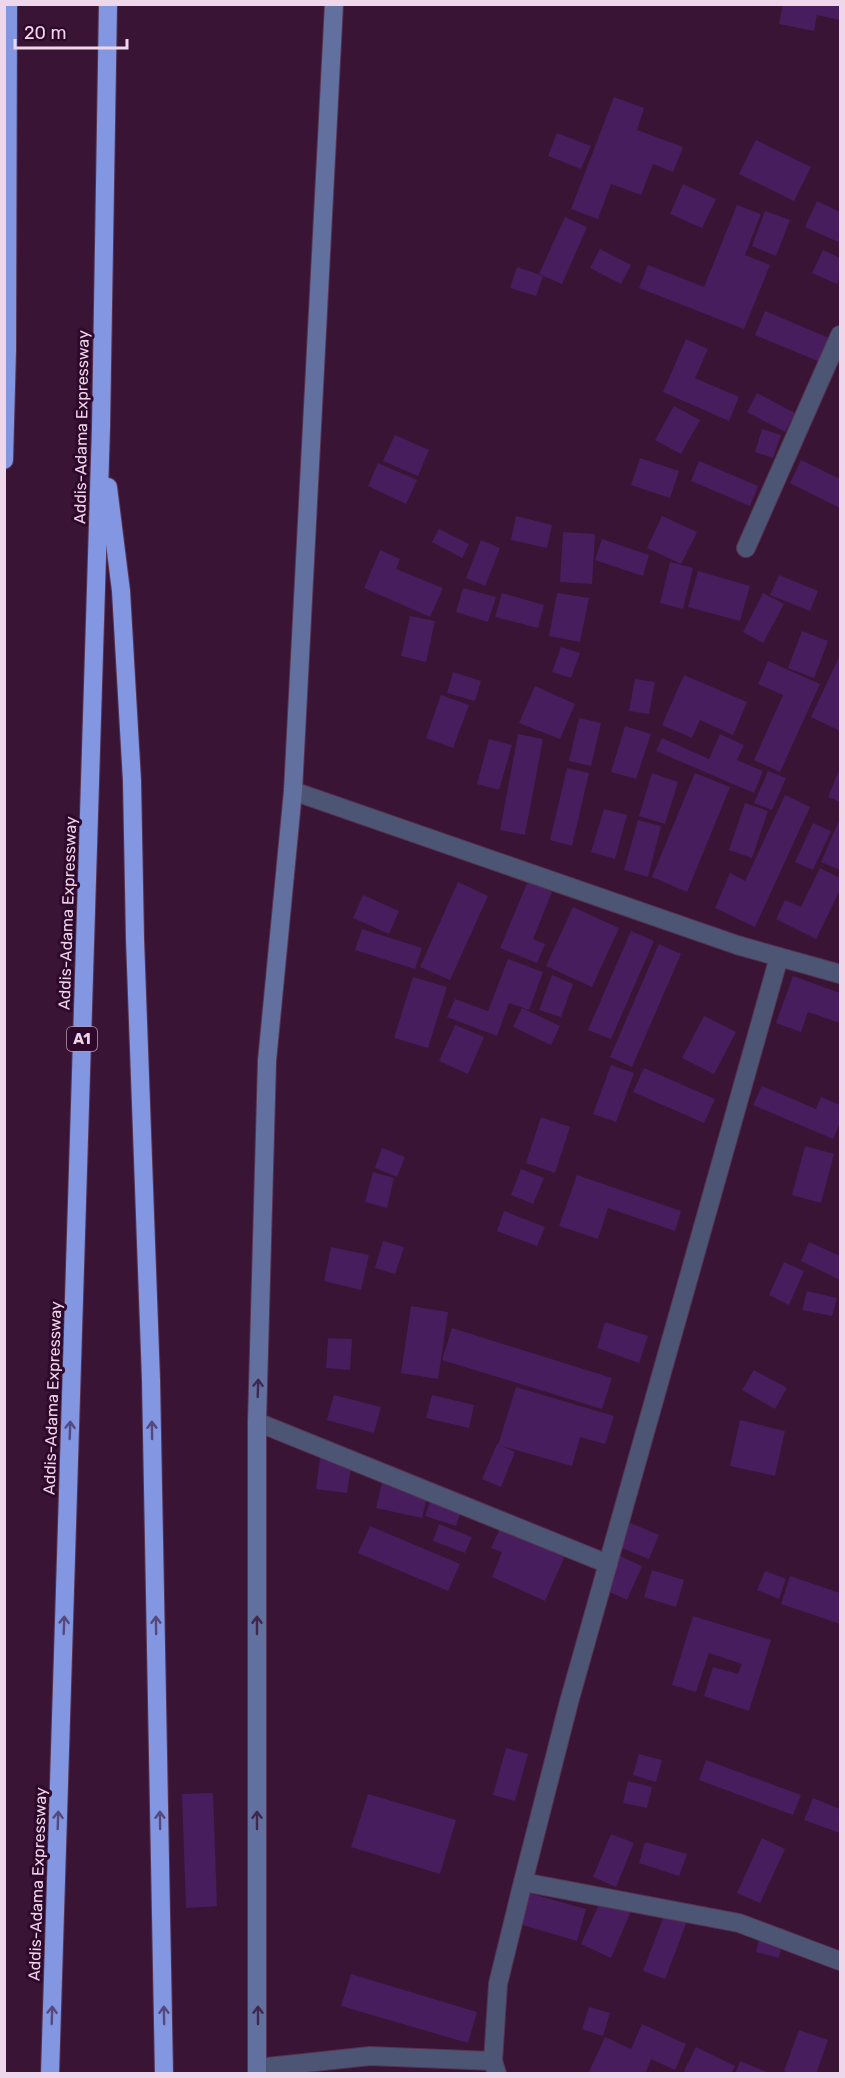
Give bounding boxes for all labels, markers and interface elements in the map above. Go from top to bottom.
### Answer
scale bar [15,12,128,50]
text: 20 m [24,22,66,44]
street label: Addis-Adama Expressway [70,330,93,524]
street label: Addis-Adama Expressway [55,816,80,1010]
road number: A1 [67,1027,97,1051]
street label: Addis-Adama Expressway [40,1301,65,1495]
one-way arrow [252,1379,263,1399]
one-way arrow [64,1421,76,1441]
one-way arrow [146,1421,158,1441]
one-way arrow [58,1616,70,1636]
one-way arrow [151,1616,162,1636]
one-way arrow [251,1616,263,1636]
street label: Addis-Adama Expressway [25,1787,50,1981]
one-way arrow [52,1811,64,1831]
one-way arrow [155,1811,166,1831]
one-way arrow [252,1811,263,1831]
one-way arrow [46,2006,58,2026]
one-way arrow [159,2006,170,2026]
one-way arrow [252,2006,264,2026]

